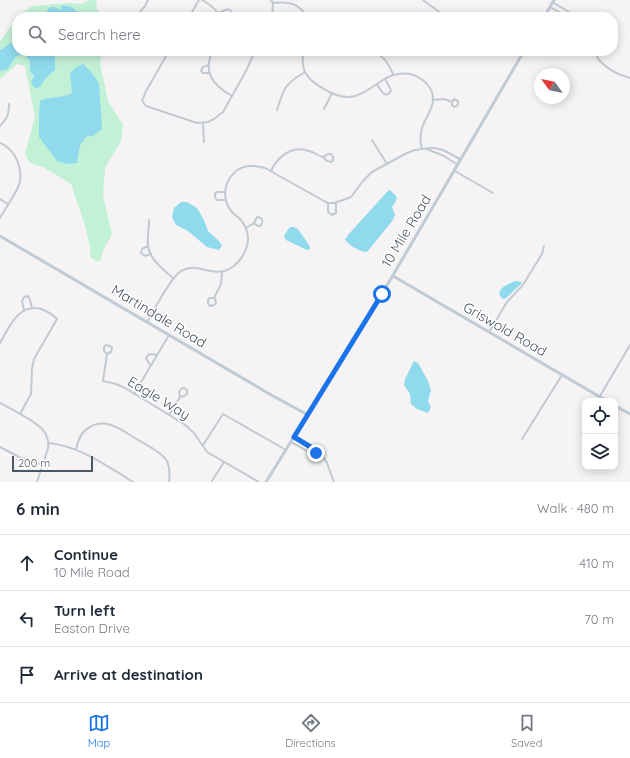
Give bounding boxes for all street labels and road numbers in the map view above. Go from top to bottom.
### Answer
street label: 10 Mile Road [377,191,435,271]
street label: Martindale Road [108,281,210,351]
street label: Griswold Road [460,298,550,360]
street label: Eagle Way [124,372,194,424]

